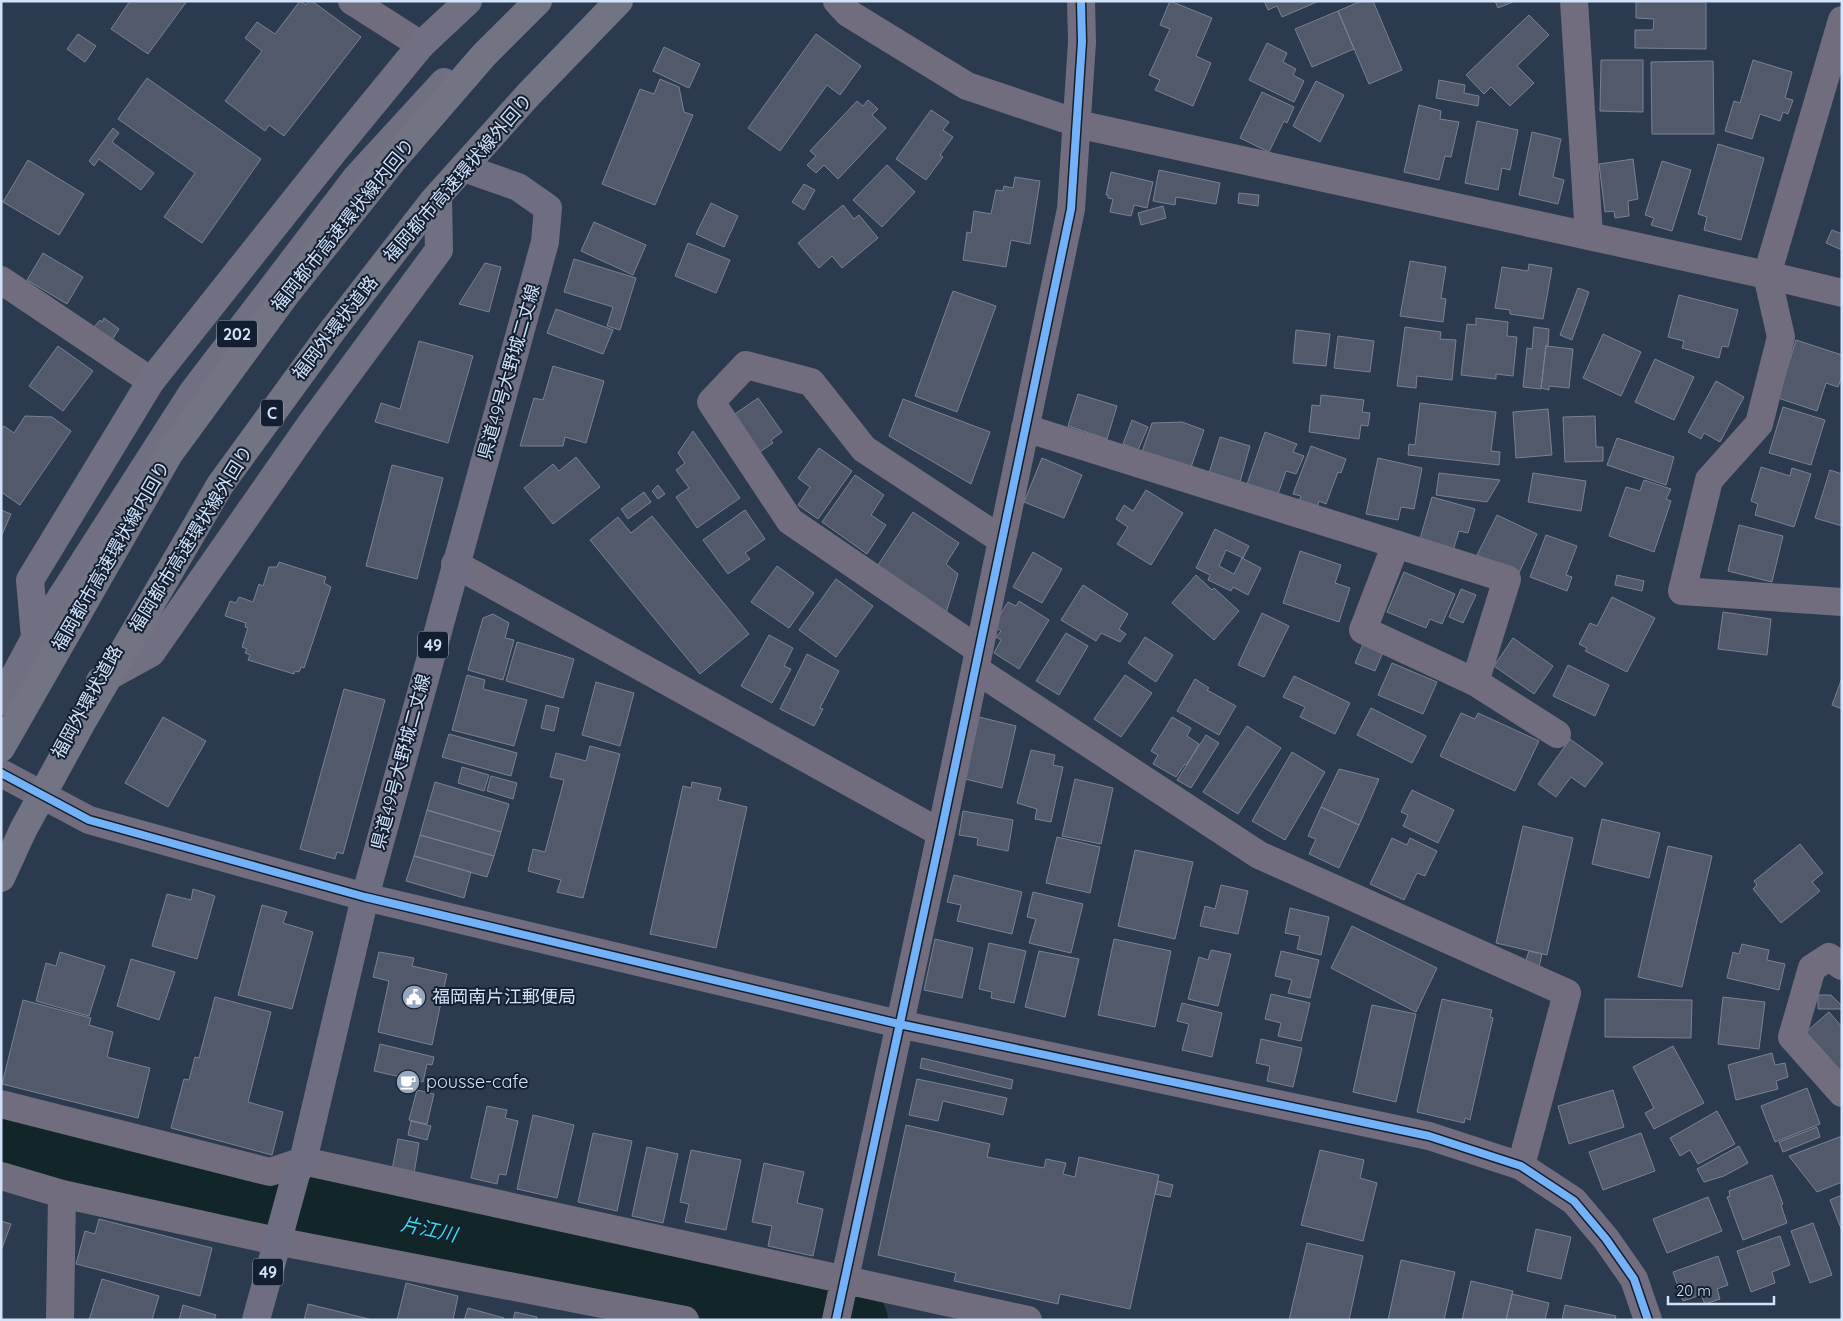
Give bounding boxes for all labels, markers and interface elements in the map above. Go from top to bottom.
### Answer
street label: 福岡都市高速環状線外回り [378,89,537,267]
street label: 福岡都市高速環状線内回り [266,134,420,316]
street label: 福岡外環状道路 [287,271,382,384]
street label: 県道49号大野城二丈線 [472,282,545,462]
road number: 202 [217,320,257,348]
road number: C [261,399,283,426]
street label: 福岡都市高速環状線外回り [124,441,258,636]
street label: 福岡都市高速環状線内回り [47,456,175,655]
road number: 49 [418,632,448,658]
street label: 福岡外環状道路 [46,641,127,762]
street label: 県道49号大野城二丈線 [366,671,435,852]
public building icon: 福岡南片江郵便局 [401,984,427,1010]
place label: 福岡南片江郵便局 [432,985,576,1008]
cafe icon: pousse-cafe [395,1069,421,1095]
place label: pousse-cafe [426,1070,528,1093]
water label: 片江川 [399,1211,461,1247]
road number: 49 [253,1258,283,1286]
scale bar [1668,1274,1774,1306]
text: 20 m [1676,1281,1711,1300]

